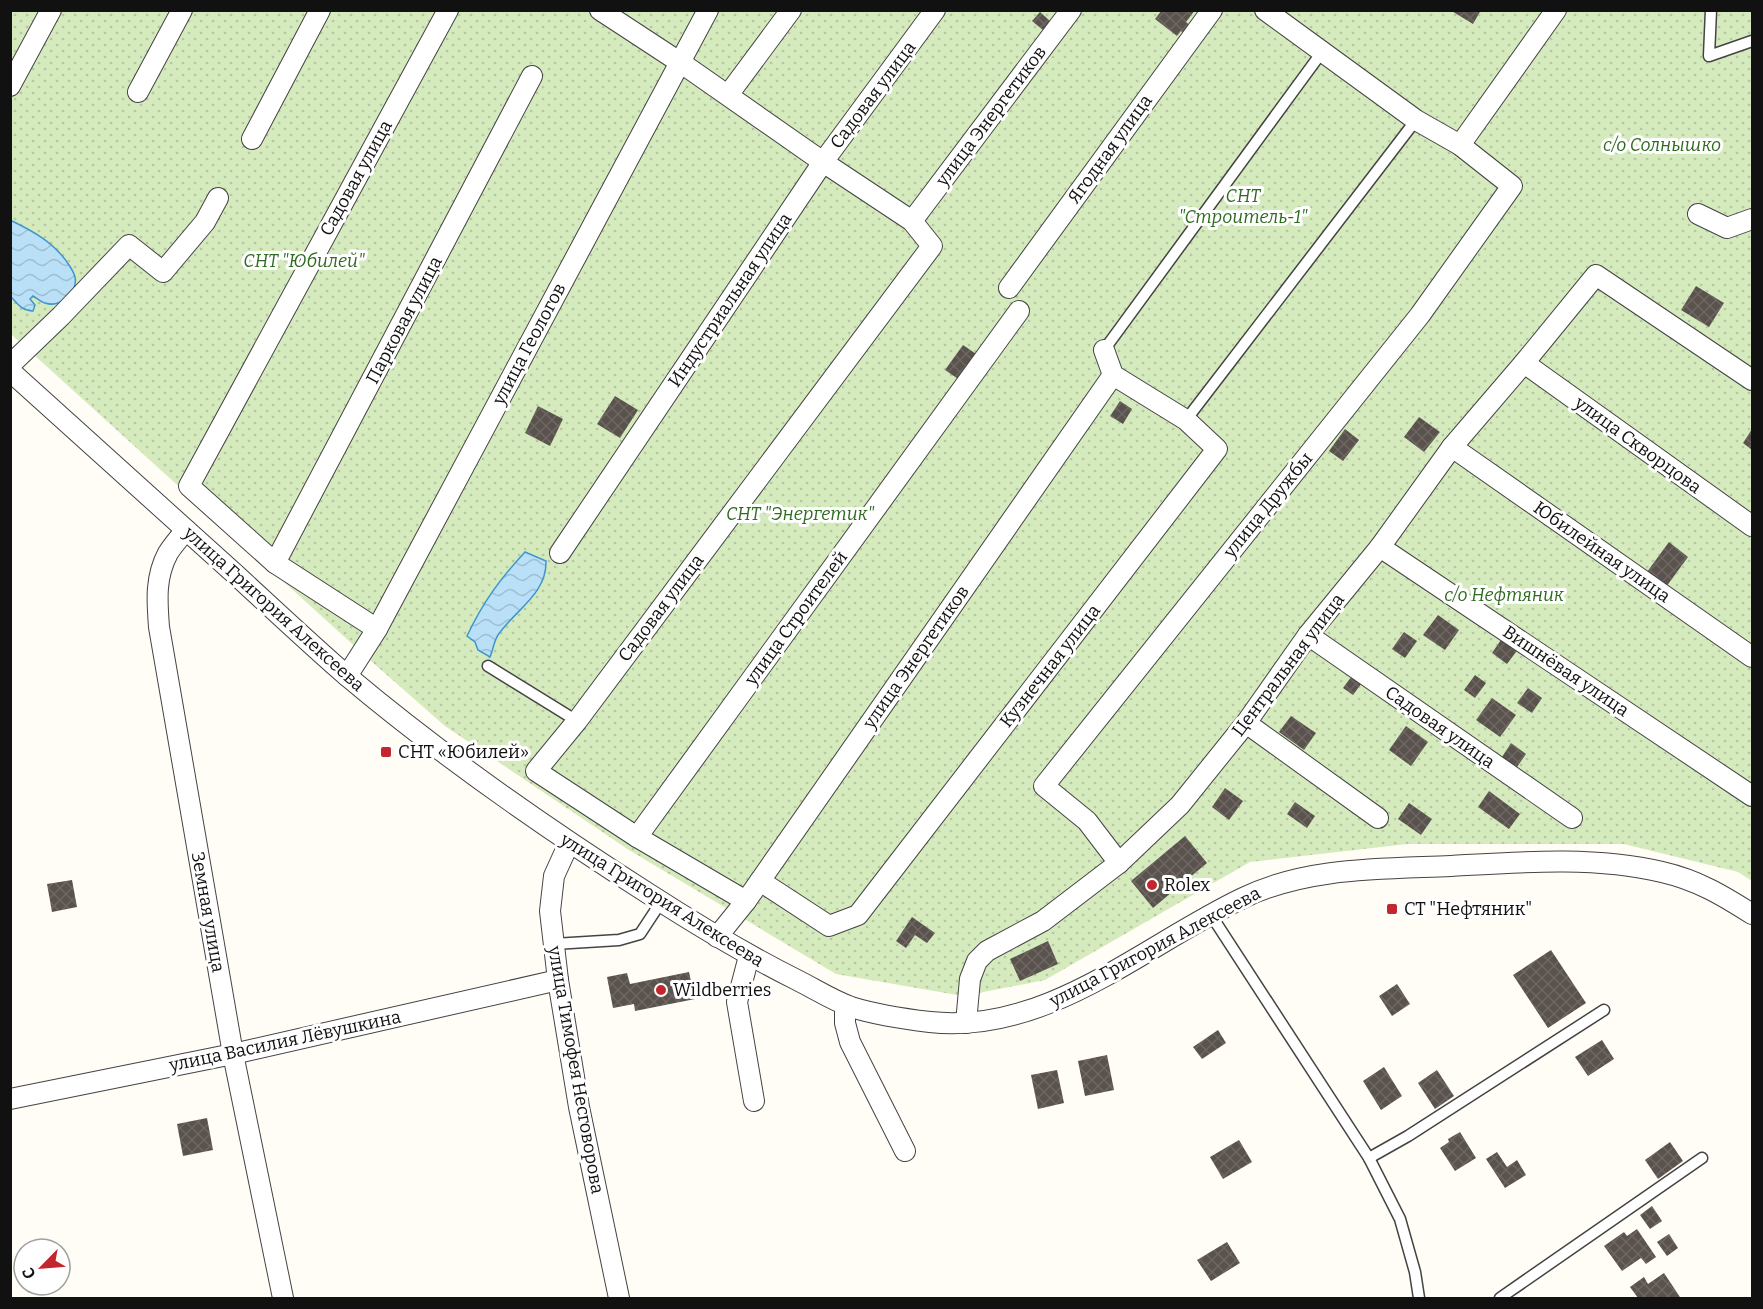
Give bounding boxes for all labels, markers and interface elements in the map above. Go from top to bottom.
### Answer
street label: Садовая улица [825,37,921,153]
street label: улица Энергетиков [930,42,1051,191]
street label: Ягодная улица [1063,90,1157,208]
street label: Садовая улица [315,116,397,240]
park label: с/о Солнышко [1603,134,1721,156]
park label: СНТ "Строитель-1" [1178,185,1308,228]
street label: Индустриальная улица [663,209,797,391]
park label: СНТ "Юбилей" [243,250,365,272]
street label: Парковая улица [361,252,447,388]
street label: улица Геологов [487,279,570,410]
street label: улица Скворцова [1570,391,1706,498]
street label: улица Дружбы [1218,448,1317,563]
street label: Юбилейная улица [1529,497,1675,607]
park label: СНТ "Энергетик" [726,503,874,525]
street label: улица Григория Алексеева [178,521,369,696]
street label: улица Строителей [739,547,852,690]
street label: Садовая улица [613,550,709,666]
street label: улица Энергетиков [858,581,974,734]
park label: с/о Нефтяник [1444,584,1565,606]
street label: Центральная улица [1227,589,1349,741]
street label: Кузнечная улица [995,600,1105,732]
street label: Вишнёвая улица [1499,621,1633,721]
street label: Садовая улица [1381,681,1499,773]
place label: СНТ «Юбилей» [398,741,529,763]
marker: СНТ «Юбилей» [379,745,393,759]
street label: улица Григория Алексеева [555,828,768,972]
street label: Земная улица [187,850,229,974]
place label: Rolex [1164,874,1210,896]
marker: Rolex [1145,878,1159,892]
street label: улица Григория Алексеева [1045,882,1264,1013]
place label: СТ "Нефтяник" [1404,898,1532,920]
marker: СТ "Нефтяник" [1385,902,1399,916]
street label: улица Тимофея Несговорова [543,943,609,1196]
place label: Wildberries [673,979,771,1001]
marker: Wildberries [654,983,668,997]
street label: улица Василия Лёвушкина [166,1006,403,1077]
north arrow [12,1237,72,1297]
text: С [18,1265,40,1282]

